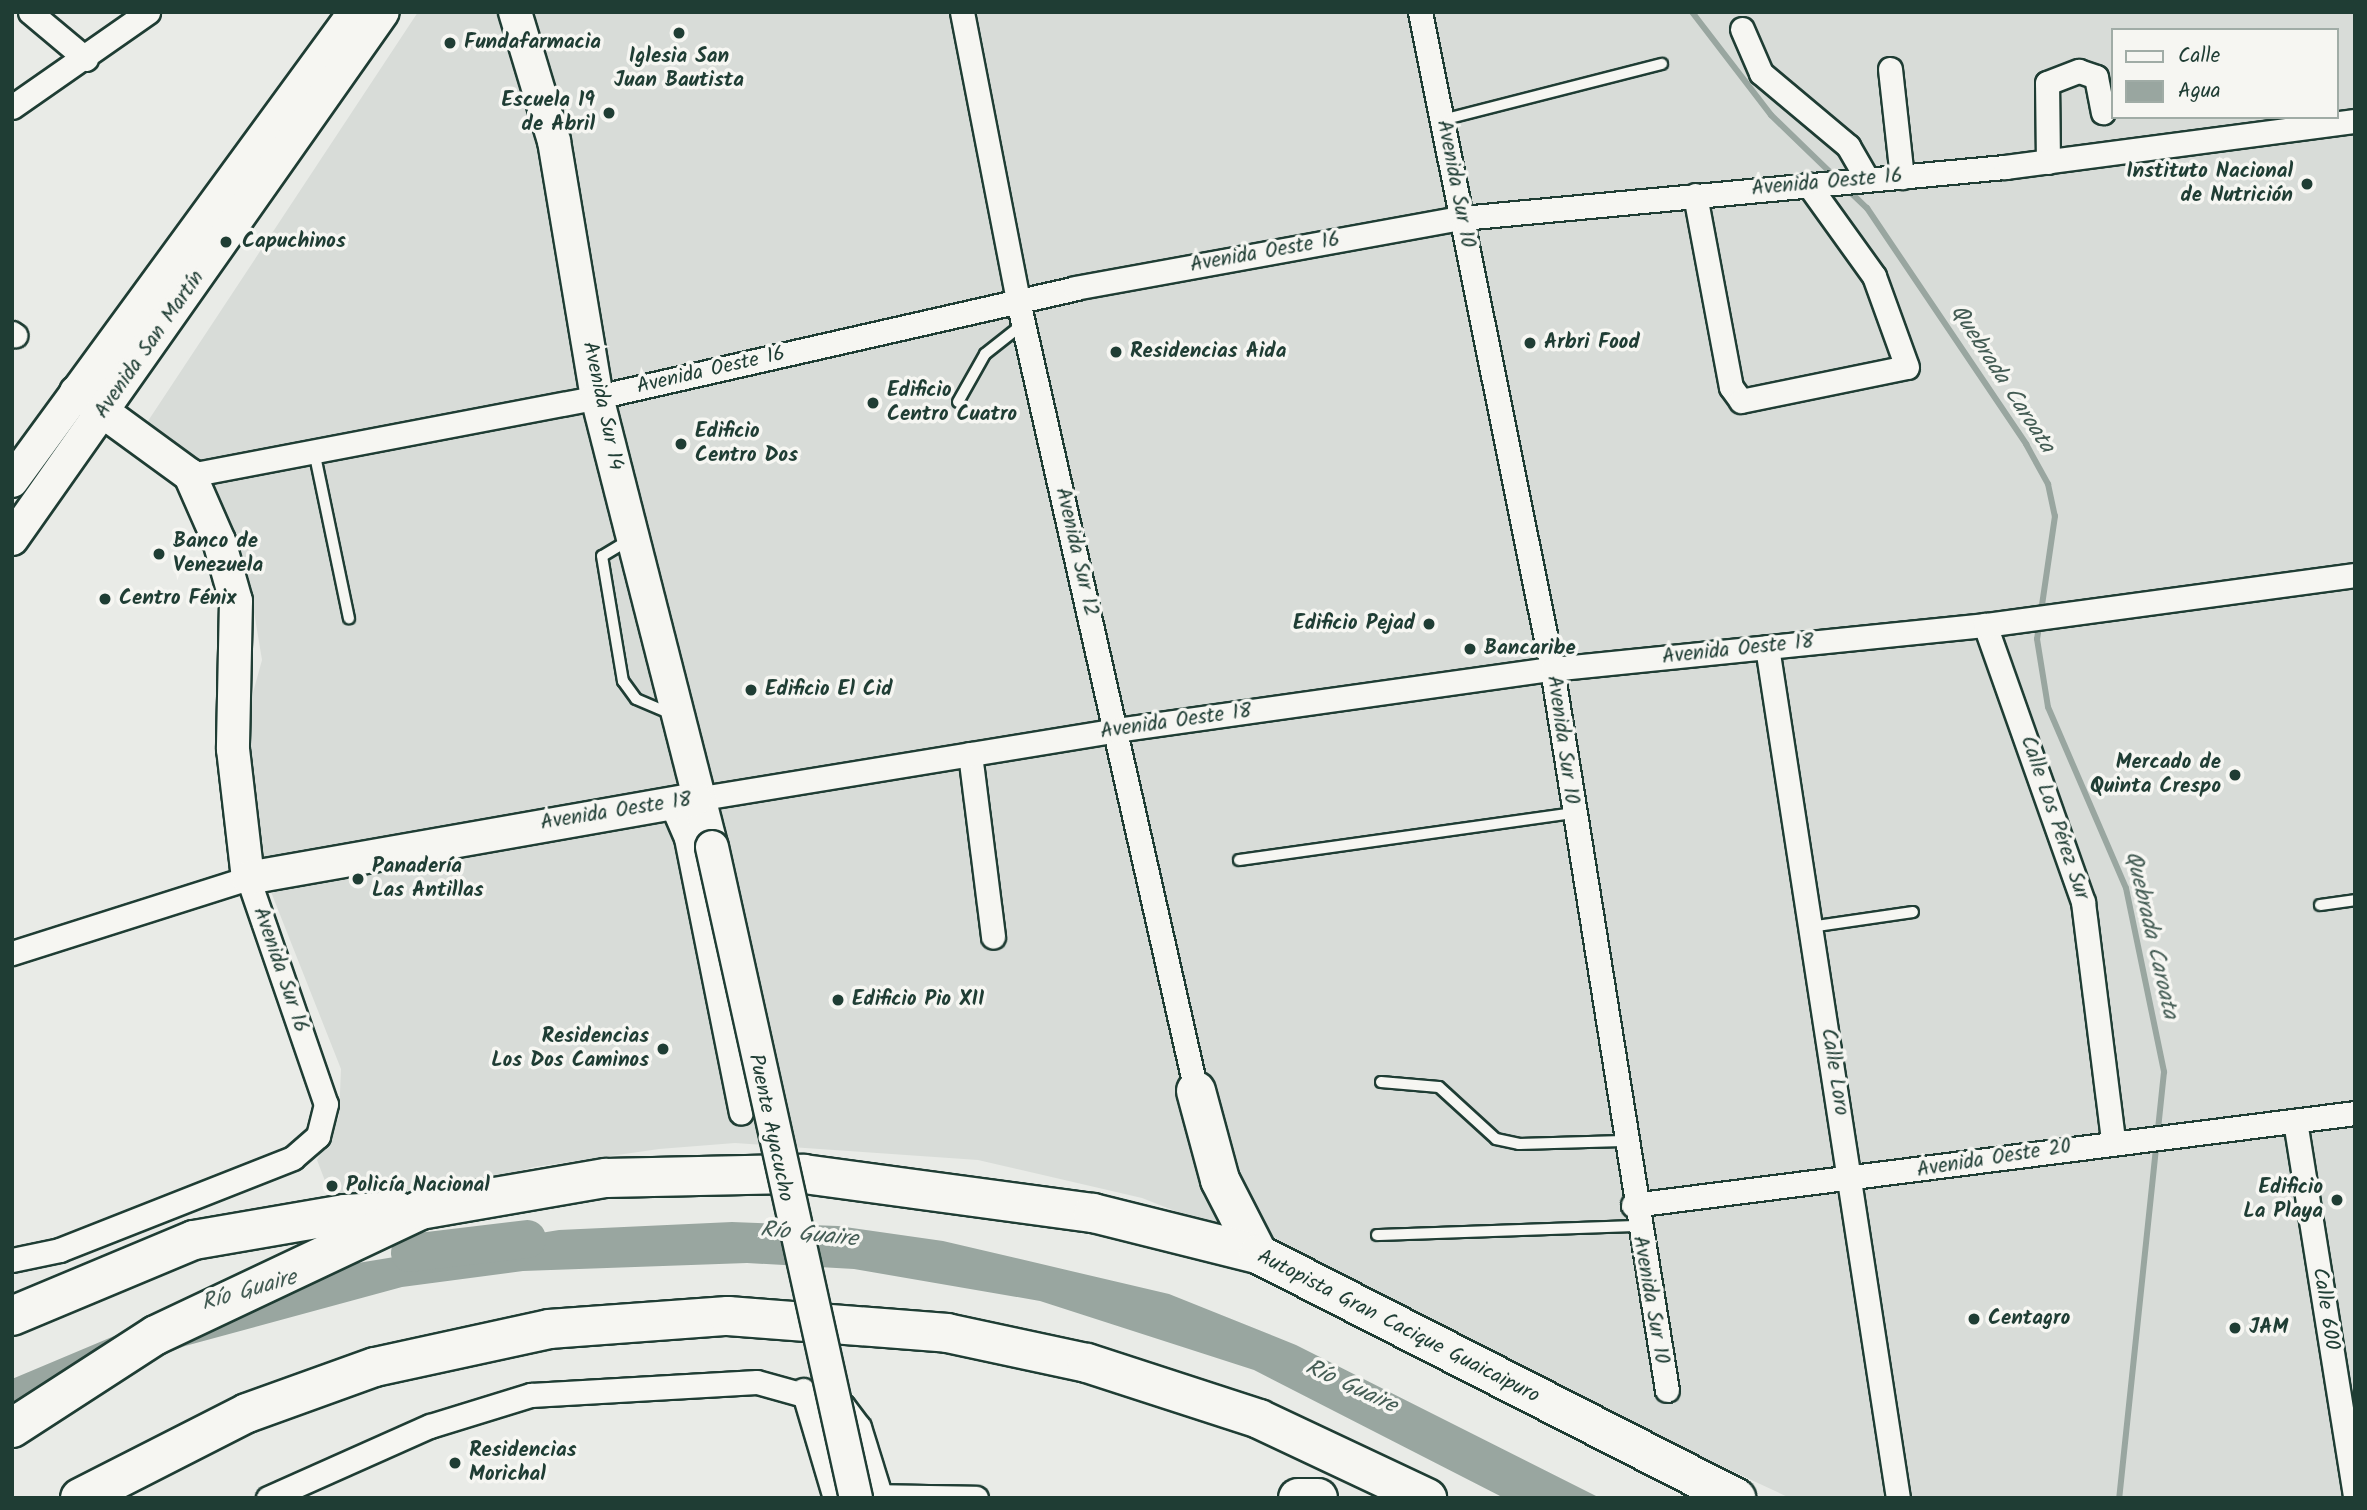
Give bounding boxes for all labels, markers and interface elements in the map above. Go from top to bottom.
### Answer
marker: Iglesia San Juan Bautista [671,25,687,41]
legend [2112,28,2339,119]
place label: Fundafarmacia [464,30,601,56]
marker: Fundafarmacia [442,35,458,51]
text: Calle [2178,40,2220,73]
place label: Iglesia San Juan Bautista [614,44,744,94]
text: Agua [2178,75,2221,108]
place label: Escuela 19 de Abril [502,88,595,138]
marker: Escuela 19 de Abril [601,105,617,121]
street label: Avenida Sur 10 [1430,118,1480,250]
place label: Instituto Nacional de Nutrición [2126,159,2293,209]
street label: Avenida Oeste 16 [1750,164,1904,202]
marker: Instituto Nacional de Nutrición [2299,176,2315,192]
street label: Avenida Oeste 16 [1188,227,1342,279]
place label: Capuchinos [242,229,346,255]
marker: Capuchinos [216,232,236,252]
street label: Avenida San Martín [90,266,210,424]
water label: Quebrada Caroata [1944,300,2060,458]
place label: Arbri Food [1544,330,1640,356]
marker: Arbri Food [1522,335,1538,351]
street label: Avenida Sur 14 [576,339,628,473]
place label: Residencias Aida [1130,339,1286,365]
street label: Avenida Oeste 16 [634,342,788,400]
marker: Residencias Aida [1108,344,1124,360]
place label: Edificio Centro Cuatro [887,378,1017,428]
marker: Edificio Centro Cuatro [865,395,881,411]
place label: Edificio Centro Dos [695,419,798,469]
marker: Edificio Centro Dos [673,436,689,452]
street label: Avenida Sur 12 [1049,485,1103,619]
place label: Banco de Venezuela [173,529,263,579]
marker: Banco de Venezuela [151,546,167,562]
place label: Centro Fénix [119,586,237,612]
marker: Centro Fénix [97,591,113,607]
place label: Edificio Pejad [1293,611,1415,637]
marker: Edificio Pejad [1421,616,1437,632]
street label: Avenida Oeste 18 [1661,629,1815,671]
place label: Bancaribe [1484,636,1576,662]
marker: Bancaribe [1462,641,1478,657]
street label: Avenida Sur 10 [1540,674,1584,806]
place label: Edificio El Cid [765,677,893,703]
marker: Edificio El Cid [743,682,759,698]
street label: Avenida Oeste 18 [1099,699,1253,745]
street label: Calle Los Pérez Sur [2014,733,2094,903]
place label: Mercado de Quinta Crespo [2090,750,2221,800]
marker: Mercado de Quinta Crespo [2227,767,2243,783]
street label: Avenida Oeste 18 [539,788,693,836]
water label: Quebrada Caroata [2118,848,2184,1022]
place label: Panadería Las Antillas [372,854,484,904]
marker: Panadería Las Antillas [350,871,366,887]
street label: Avenida Sur 16 [247,904,313,1036]
place label: Edificio Pio XII [852,987,985,1013]
marker: Edificio Pio XII [830,992,846,1008]
place label: Residencias Los Dos Caminos [491,1024,649,1074]
street label: Calle Loro [1815,1027,1853,1117]
marker: Residencias Los Dos Caminos [655,1041,671,1057]
street label: Puente Ayacucho [742,1052,798,1204]
street label: Avenida Oeste 20 [1915,1134,2073,1184]
place label: Policía Nacional [346,1173,490,1199]
place label: Edificio La Playa [2243,1175,2323,1225]
marker: Policía Nacional [324,1178,340,1194]
marker: Edificio La Playa [2329,1192,2345,1208]
water label: Río Guaire [759,1216,859,1254]
street label: Avenida Sur 10 [1626,1234,1674,1366]
street label: Autopista Gran Cacique Guaicaipuro [1253,1245,1543,1409]
water label: Río Guaire [198,1264,300,1318]
street label: Calle 600 [2306,1266,2344,1352]
place label: Centagro [1988,1306,2070,1332]
marker: Centagro [1966,1311,1982,1327]
place label: JAM [2249,1315,2288,1341]
marker: JAM [2227,1320,2243,1336]
water label: Río Guaire [1301,1354,1401,1420]
place label: Residencias Morichal [469,1438,577,1488]
marker: Residencias Morichal [447,1455,463,1471]

